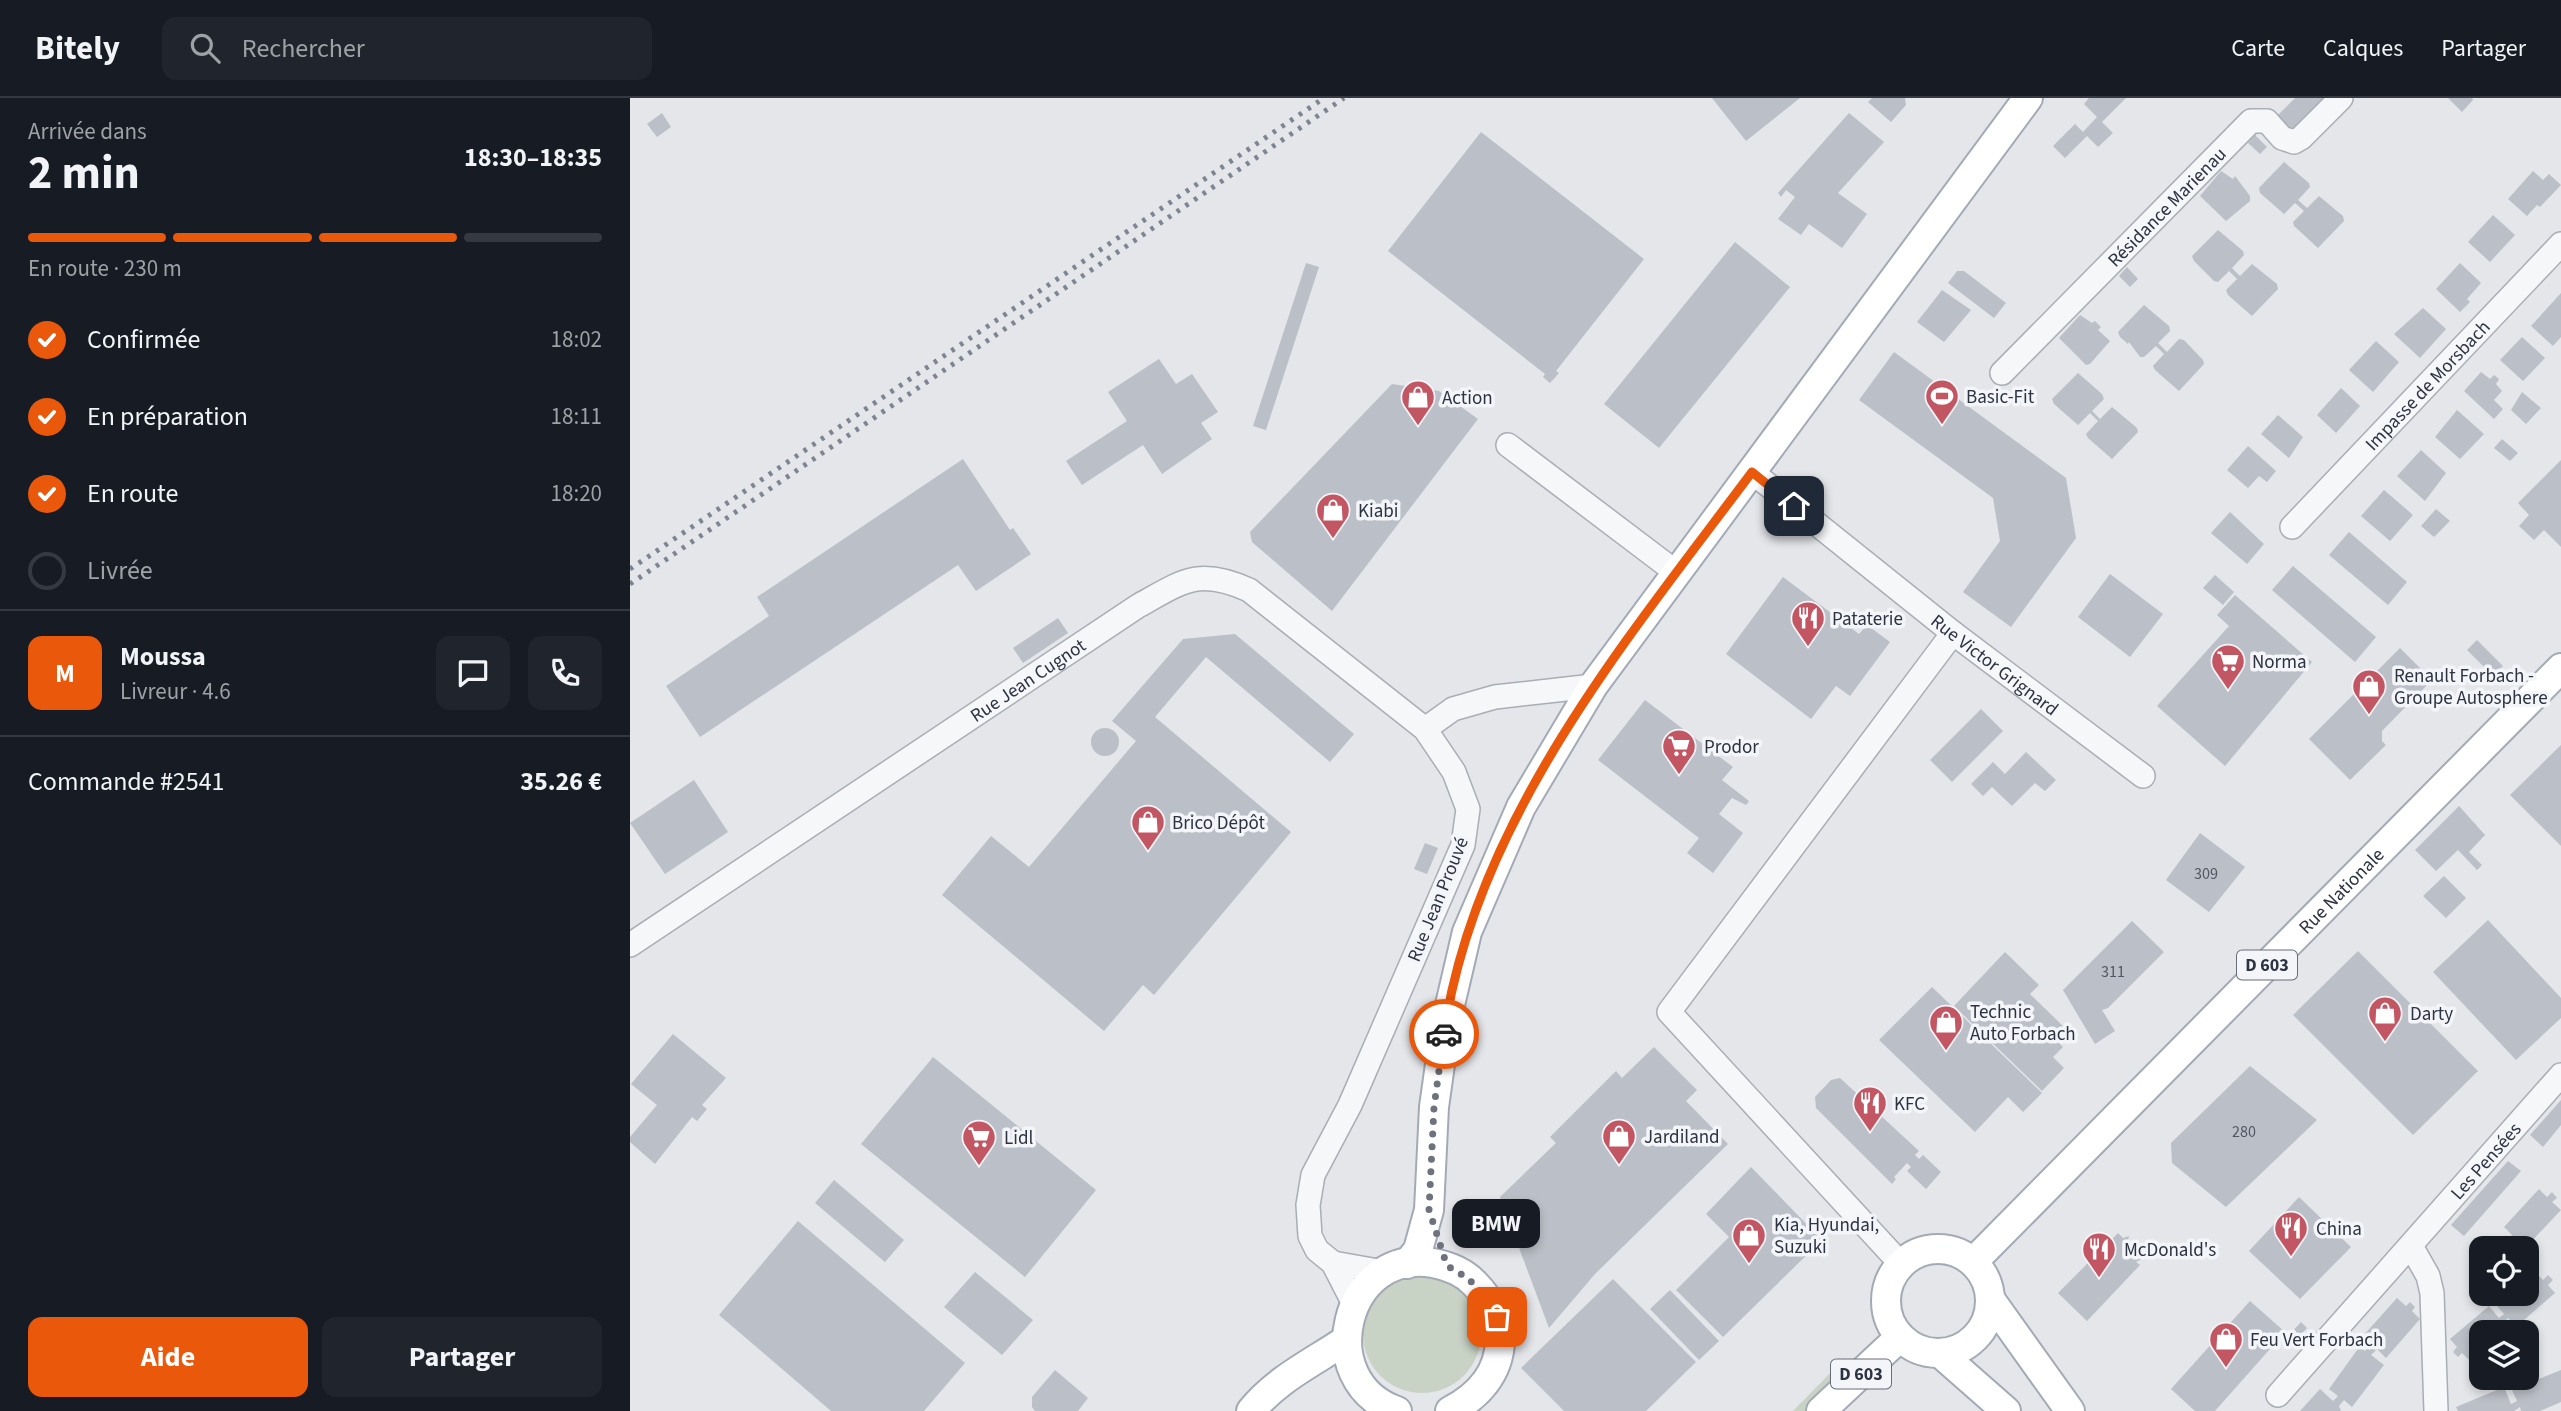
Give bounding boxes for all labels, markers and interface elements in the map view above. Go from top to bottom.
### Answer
search box [162,17,652,80]
text: Bitely [35,25,120,72]
icon: search [186,29,224,67]
text: Rechercher [242,30,365,67]
text: Carte [2231,31,2285,66]
text: Calques [2323,31,2403,66]
text: Partager [2441,31,2526,66]
text: Arrivée dans [28,115,147,148]
text: 18:30–18:35 [464,139,602,176]
text: 2 min [28,141,140,206]
street label: Résidance Marienau [2102,141,2233,274]
text: En route · 230 m [28,252,182,285]
street label: Impasse de Morsbach [2359,315,2497,457]
icon: check [28,321,66,359]
text: Confirmée [87,321,201,358]
text: 18:02 [551,323,602,356]
sports icon: Basic-Fit [1923,377,1961,426]
shop icon: Action [1399,378,1437,427]
place label: Basic-Fit [1966,384,2035,411]
place label: Action [1442,385,1493,412]
icon: check [28,398,66,436]
text: En préparation [87,398,248,435]
text: 18:11 [551,400,602,433]
icon: check [28,475,66,513]
text: En route [87,475,178,512]
pin [1764,476,1824,536]
text: 18:20 [551,477,602,510]
icon: home [1775,487,1813,525]
shop icon: Kiabi [1314,491,1352,540]
place label: Kiabi [1358,498,1398,525]
text: Livrée [87,552,153,589]
restaurant icon: Pataterie [1789,599,1827,648]
place label: Pataterie [1832,606,1903,633]
street label: Rue Victor Grignard [1925,608,2064,723]
street label: Rue Jean Cugnot [965,632,1092,729]
button: chat [436,636,510,710]
button: phone [528,636,602,710]
text: Moussa [120,638,206,675]
supermarket icon: Norma [2209,642,2247,691]
place label: Norma [2252,649,2307,676]
text: M [55,655,75,692]
place label: Renault Forbach - Groupe Autosphere [2394,663,2548,712]
shop icon: Renault Forbach - Groupe Autosphere [2350,667,2388,716]
text: Livreur · 4.6 [120,675,231,708]
supermarket icon: Prodor [1660,727,1698,776]
place label: Prodor [1704,734,1759,761]
text: Commande #2541 [28,763,225,800]
text: 35.26 € [520,763,602,800]
shop icon: Brico Dépôt [1129,803,1167,852]
place label: Brico Dépôt [1172,810,1265,837]
street label: Rue Jean Prouvé [1401,833,1476,966]
street label: Rue Nationale [2293,842,2391,941]
house number: 309 [2194,863,2218,885]
road number: D 603 [2237,950,2297,980]
house number: 311 [2101,961,2125,983]
shop icon: Darty [2366,994,2404,1043]
courier [1409,999,1479,1069]
place label: Technic Auto Forbach [1970,999,2076,1048]
place label: Darty [2410,1001,2453,1028]
shop icon: Technic Auto Forbach [1927,1003,1965,1052]
icon: car [1425,1015,1463,1053]
restaurant icon: KFC [1851,1084,1889,1133]
place label: KFC [1894,1091,1925,1118]
shop icon: Jardiland [1600,1117,1638,1166]
street label: Les Pensées [2445,1117,2528,1206]
supermarket icon: Lidl [960,1118,998,1167]
house number: 280 [2232,1121,2256,1143]
place label: Jardiland [1644,1124,1720,1151]
place label: Lidl [1004,1125,1033,1152]
callout: BMW [1453,1198,1541,1247]
text: BMW [1471,1207,1521,1240]
restaurant icon: China [2272,1209,2310,1258]
place label: Kia, Hyundai, Suzuki [1774,1212,1879,1261]
shop icon: Kia, Hyundai, Suzuki [1730,1216,1768,1265]
place label: China [2316,1216,2362,1243]
restaurant icon: McDonald's [2080,1230,2118,1279]
map controls [2469,1236,2539,1390]
button: locate [2469,1236,2539,1306]
place label: McDonald's [2124,1237,2216,1264]
pin [1467,1287,1527,1347]
icon: bag [1478,1298,1516,1336]
button: Aide [28,1317,308,1397]
button: Partager [322,1317,602,1397]
shop icon: Feu Vert Forbach [2207,1320,2245,1369]
button: layers [2469,1320,2539,1390]
place label: Feu Vert Forbach [2250,1327,2383,1354]
road number: D 603 [1831,1359,1891,1388]

